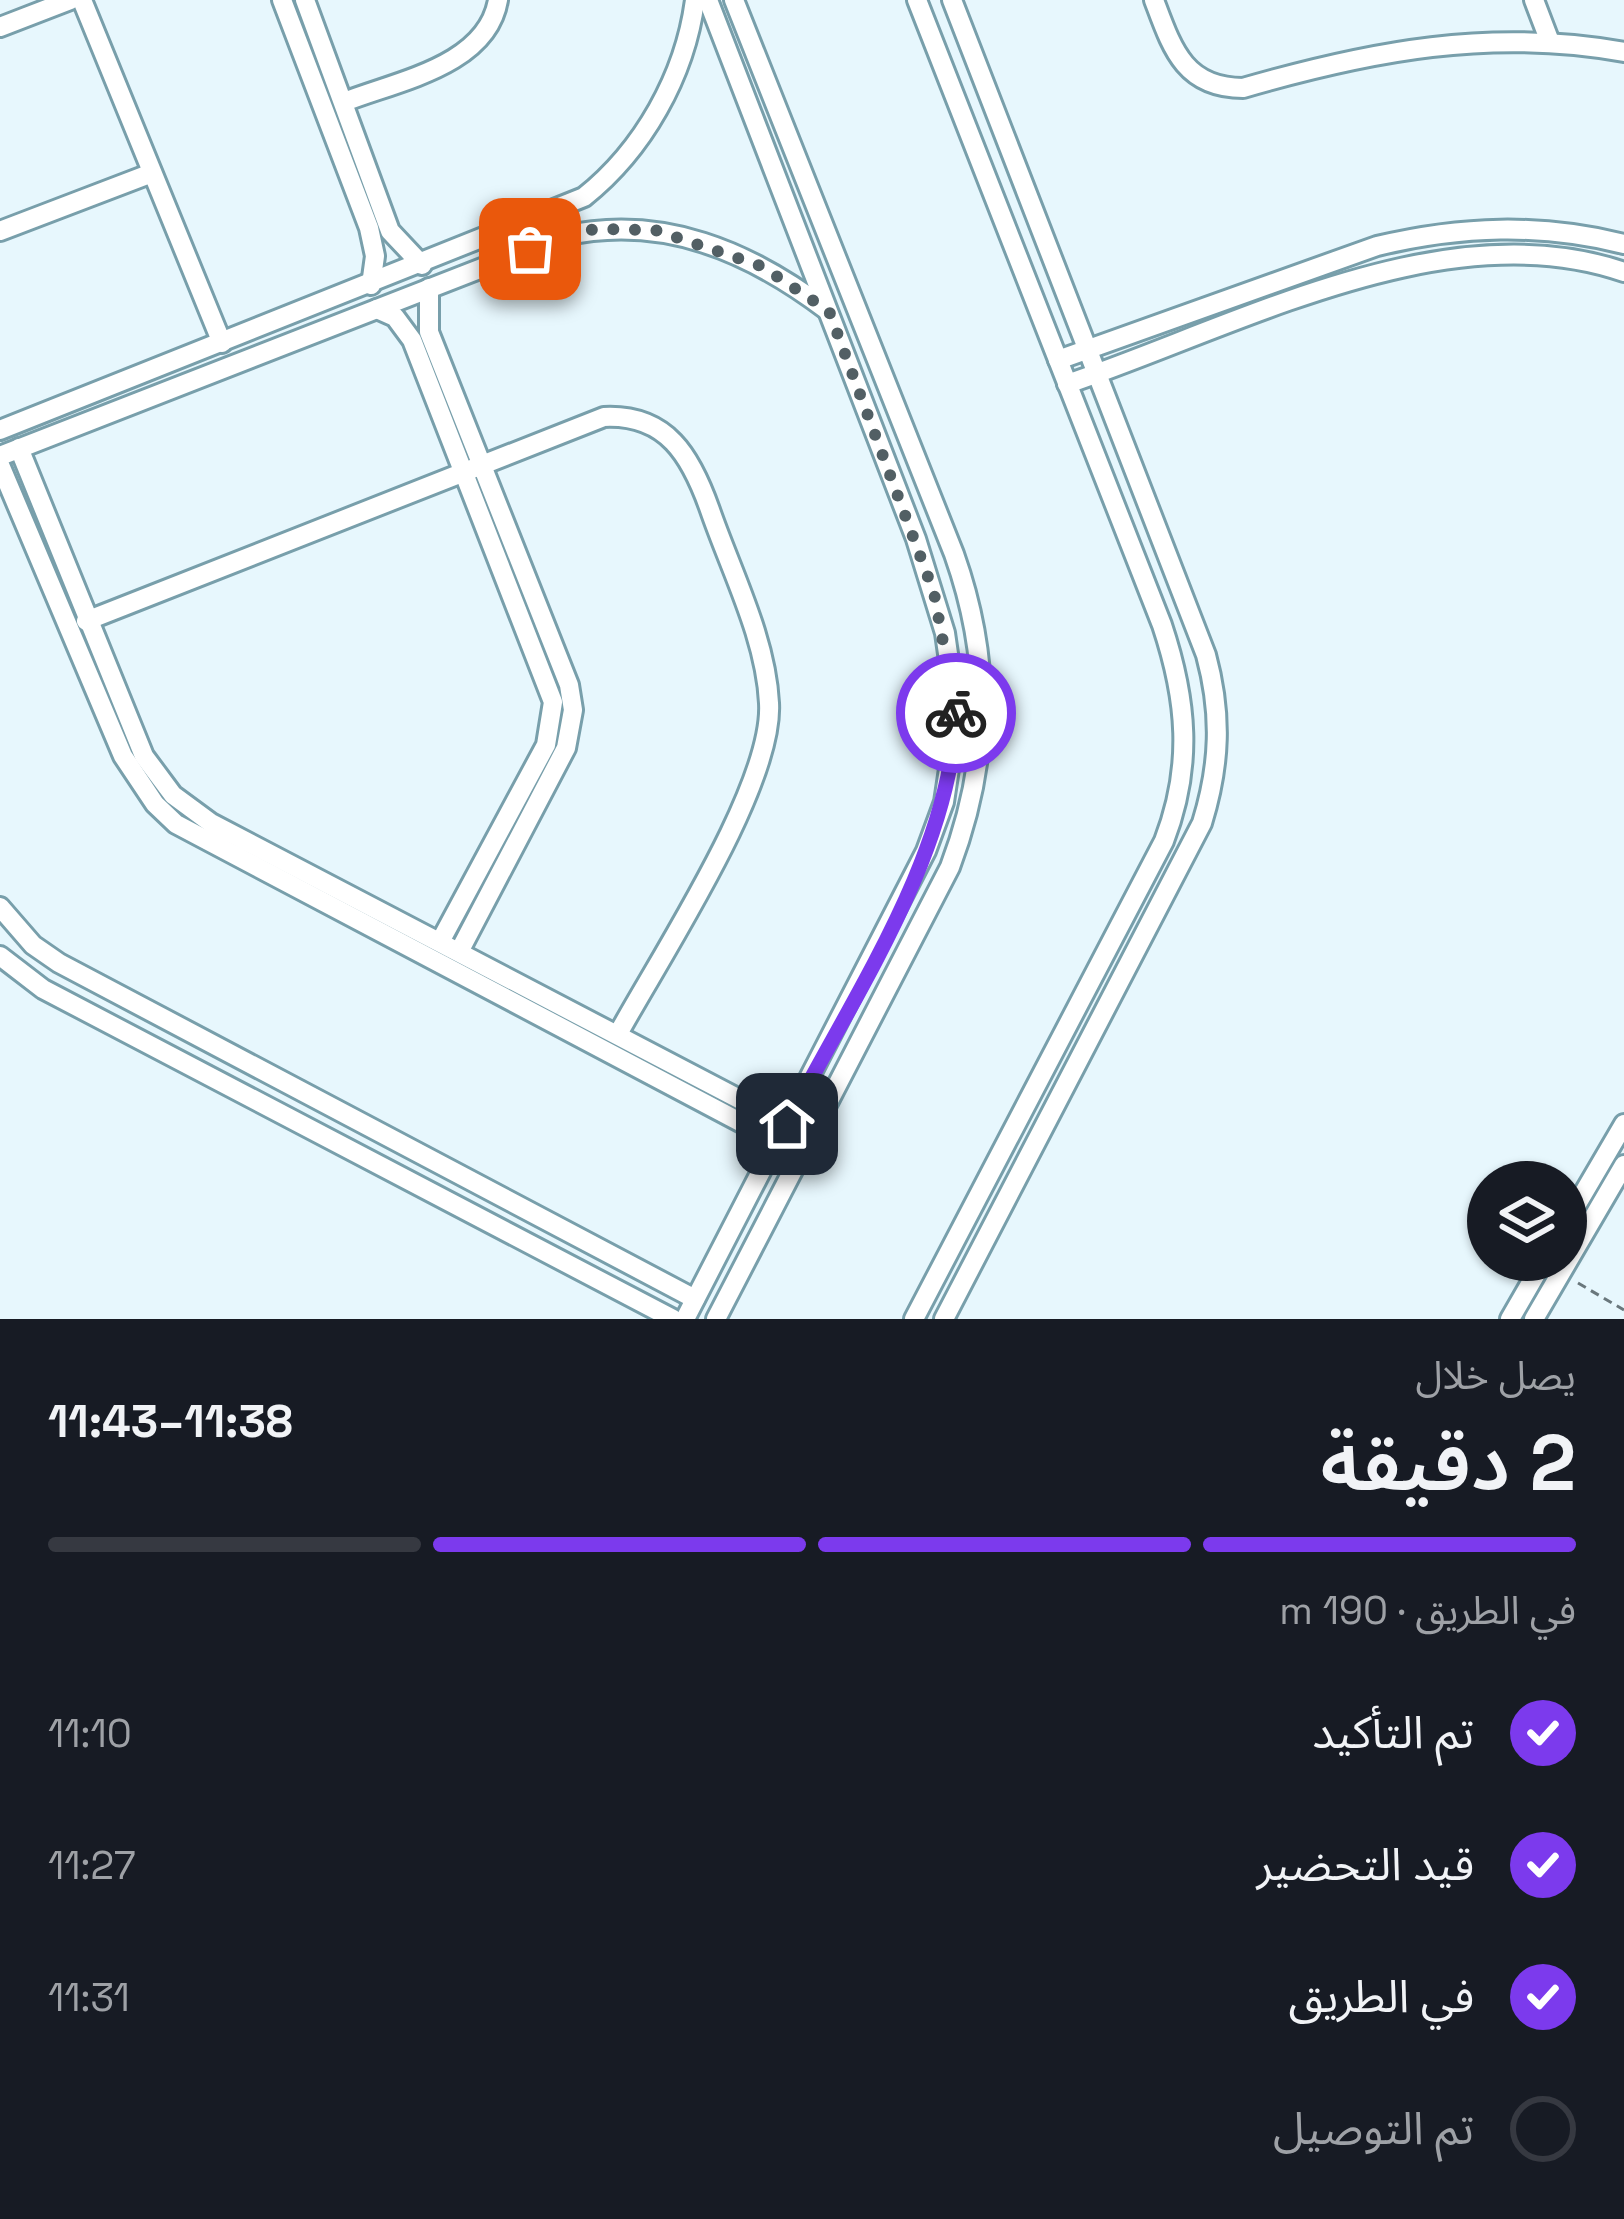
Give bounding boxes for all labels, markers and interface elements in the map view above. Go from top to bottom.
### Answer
pin [479,198,581,300]
icon: bag [497,216,563,282]
courier [896,653,1016,773]
icon: bike [923,680,989,746]
pin [736,1073,838,1175]
icon: home [754,1091,820,1157]
map controls [1467,1161,1587,1281]
button: layers [1467,1161,1587,1281]
text: يصل خلال [1415,1351,1576,1400]
text: 11:38–11:43 [48,1393,293,1450]
text: 2 دقيقة [1321,1413,1576,1513]
text: في الطريق · 190 m [1279,1586,1576,1635]
icon: check [1510,1700,1576,1766]
text: تم التأكيد [1312,1704,1474,1761]
text: 11:10 [48,1709,132,1758]
icon: check [1510,1832,1576,1898]
text: قيد التحضير [1256,1836,1474,1893]
text: 11:27 [48,1841,136,1890]
icon: check [1510,1964,1576,2030]
text: في الطريق [1289,1968,1474,2025]
text: 11:31 [48,1973,130,2022]
text: تم التوصيل [1273,2100,1474,2157]

